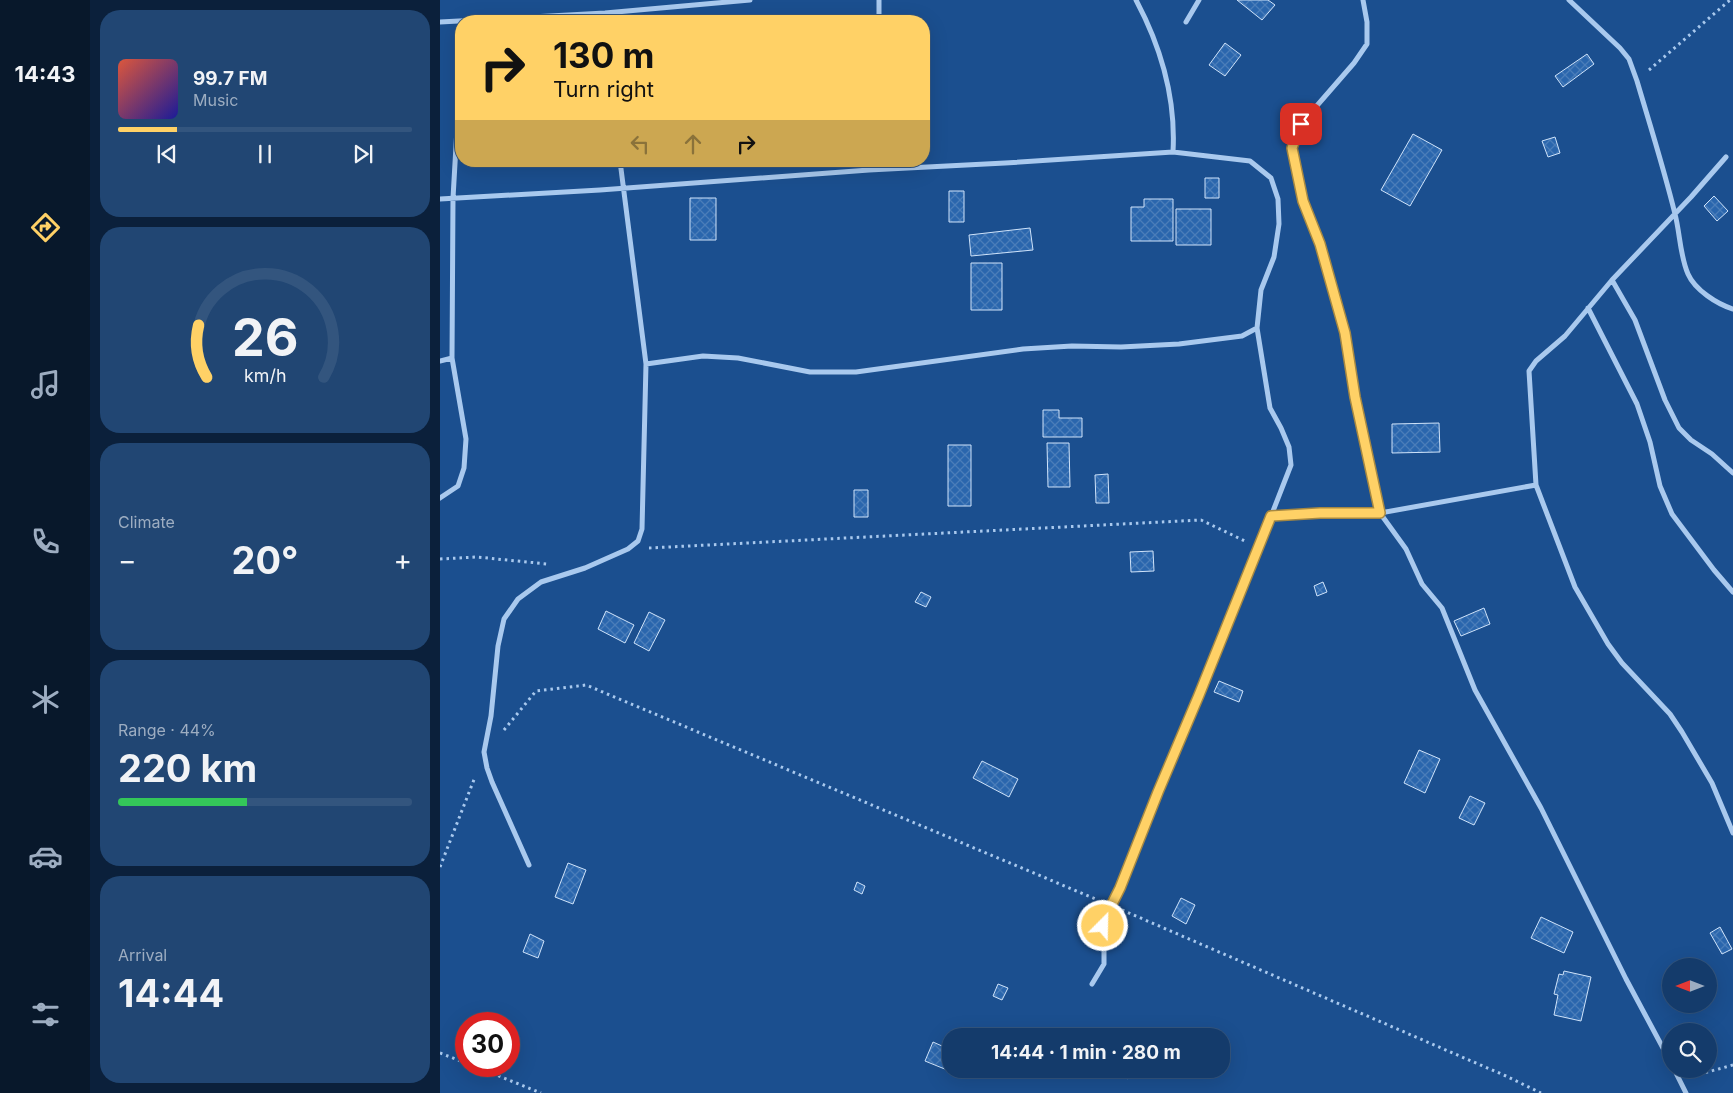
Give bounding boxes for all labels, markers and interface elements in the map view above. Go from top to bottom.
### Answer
text: 130 m [553,34,655,76]
icon: right [470,35,535,100]
text: 14:43 [15,61,75,87]
text: 99.7 FM [193,67,267,90]
text: Turn right [553,76,654,102]
text: Music [193,90,238,110]
pin [1280,103,1322,145]
icon: arrive [1287,110,1315,138]
icon: left [626,130,654,158]
icon: ahead [679,130,707,158]
icon: right [732,130,760,158]
icon: previous [153,140,181,168]
icon: pause [251,140,279,168]
icon: next [349,140,377,168]
icon: directions [28,210,63,245]
text: 26 [232,306,298,369]
text: km/h [244,365,286,386]
icon: music [28,367,63,402]
text: Climate [118,512,175,532]
icon: phone [28,524,63,559]
text: 20° [231,537,299,583]
text: − [118,543,137,577]
text: + [393,543,412,577]
icon: climate [28,682,63,717]
text: Range · 44% [118,720,216,740]
text: 220 km [118,745,257,791]
icon: car [28,839,63,874]
position arrow [1076,899,1128,951]
text: Arrival [118,945,167,965]
north arrow [1662,958,1718,1012]
map controls [1662,958,1717,1078]
text: 14:44 [118,970,224,1016]
icon: filters [28,997,63,1032]
speed limit sign: 30 [455,1012,520,1077]
button: search [1662,1023,1717,1078]
text: 14:44 · 1 min · 280 m [991,1041,1181,1064]

